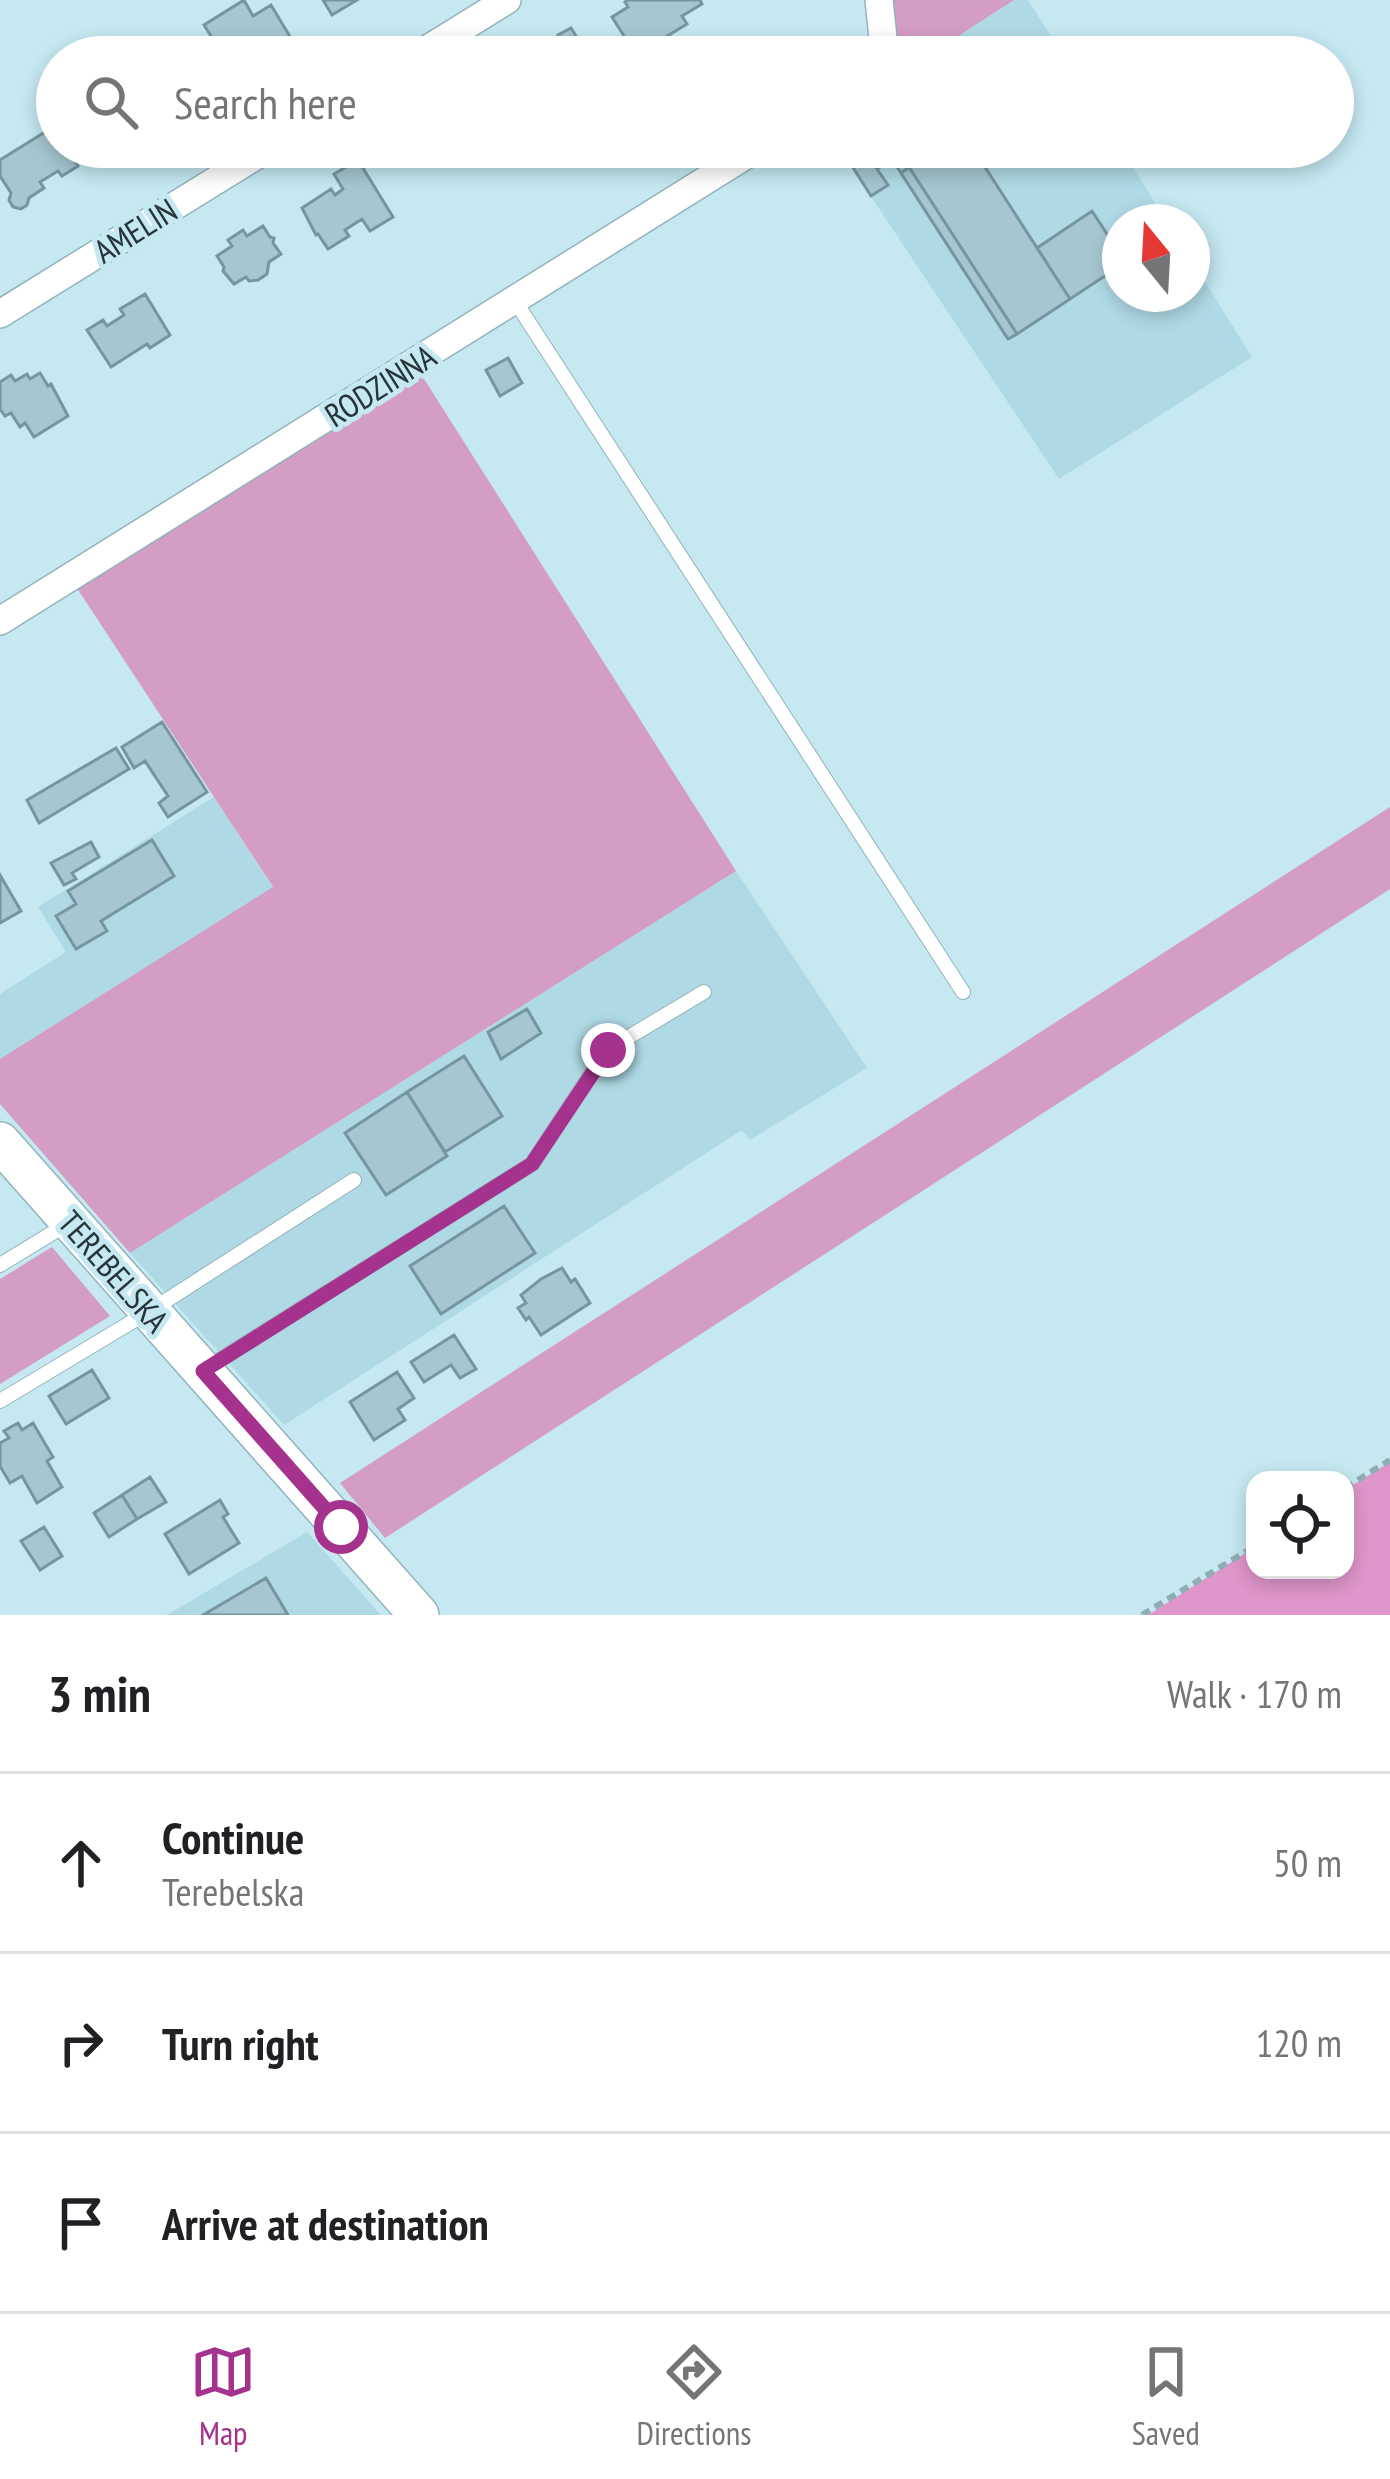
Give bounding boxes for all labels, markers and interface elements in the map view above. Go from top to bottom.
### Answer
search box [36,36,1354,168]
icon: search [78,69,144,135]
text: Search here [174,73,357,131]
street label: AMELIN [85,188,185,272]
north arrow [1102,204,1210,312]
street label: RODZINNA [316,334,444,436]
route end [581,1023,635,1077]
street label: TEREBELSKA [49,1201,179,1341]
map controls [1246,1471,1354,1579]
button: locate [1246,1471,1354,1579]
route start [314,1500,368,1554]
text: 3 min [48,1660,151,1726]
text: Walk · 170 m [1167,1668,1342,1719]
text: Continue [162,1808,304,1866]
icon: ahead [48,1830,114,1896]
text: 50 m [1273,1837,1342,1888]
text: Terebelska [162,1866,304,1917]
icon: right [48,2010,114,2076]
text: Turn right [162,2014,319,2072]
text: 120 m [1256,2017,1342,2068]
icon: arrive [48,2190,114,2256]
text: Arrive at destination [162,2194,489,2252]
tab: Map [190,2339,256,2454]
tab: Directions [637,2339,751,2454]
tab: Saved [1132,2339,1200,2454]

